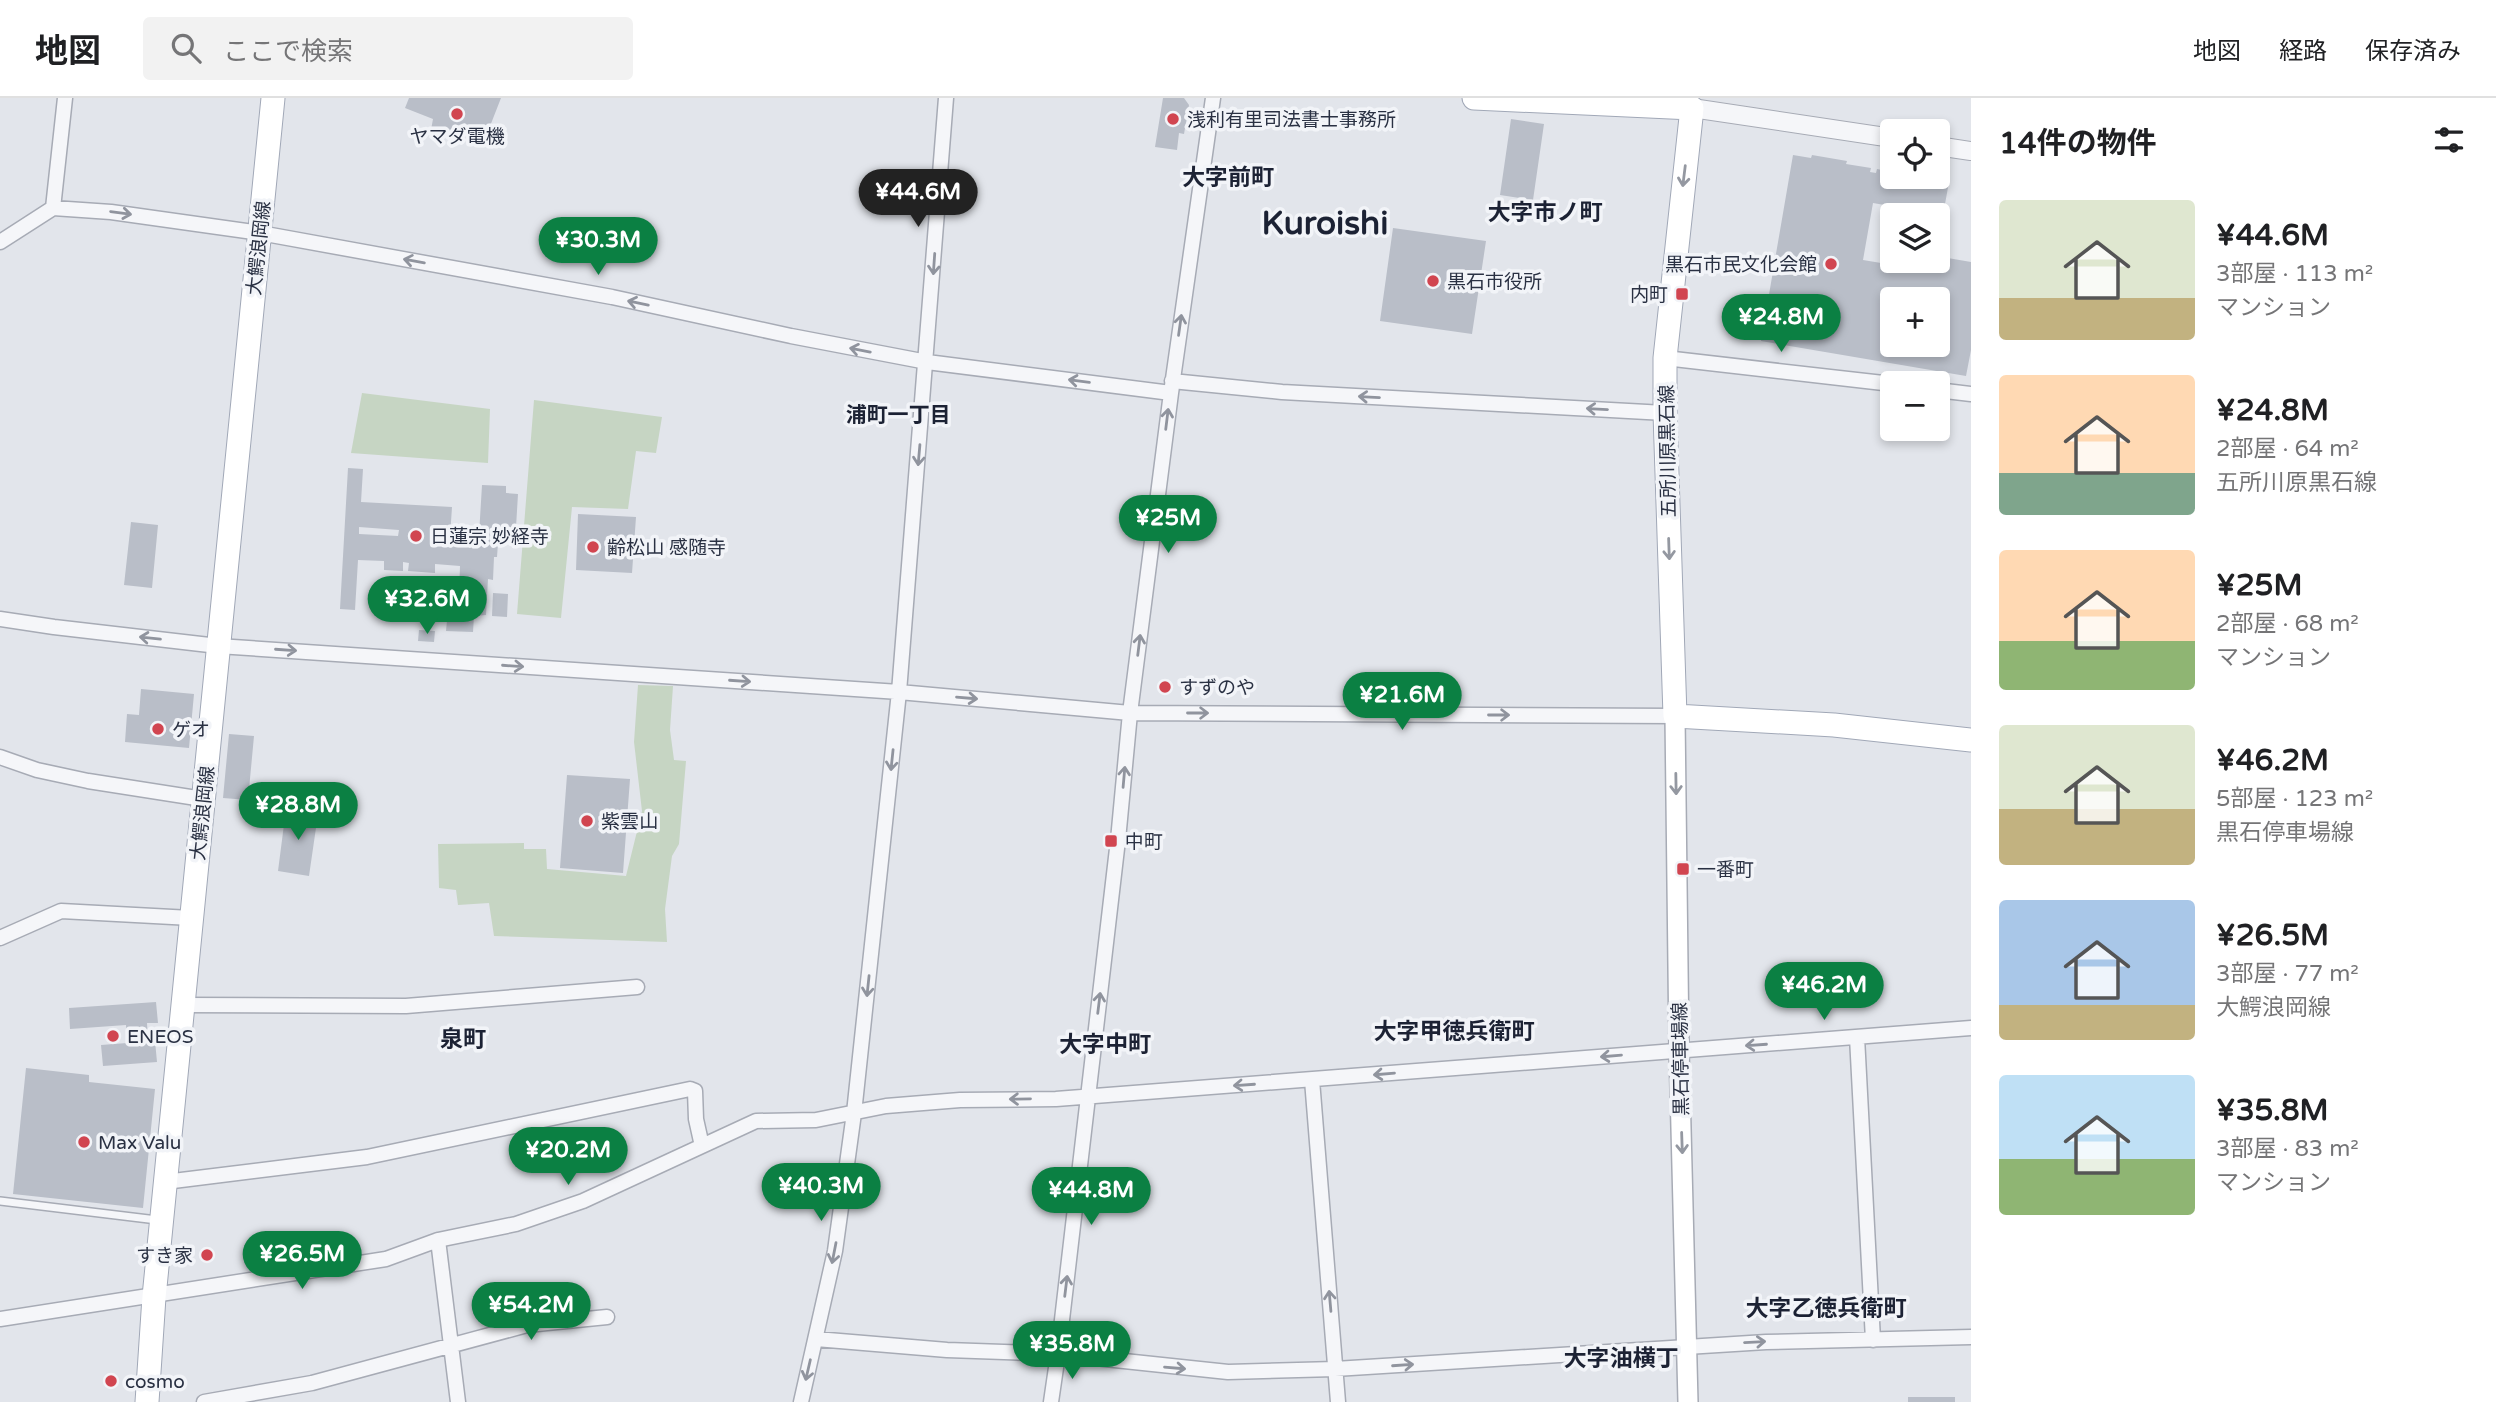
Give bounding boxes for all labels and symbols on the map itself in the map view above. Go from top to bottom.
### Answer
marker: ヤマダ電機 [449,106,465,122]
place label: 浅利有里司法書士事務所 [1187,109,1396,131]
marker: 浅利有里司法書士事務所 [1165,111,1181,127]
place label: ヤマダ電機 [409,126,505,148]
district label: 大字前町 [1182,164,1274,192]
one-way arrow [1678,164,1691,187]
pin: ¥44.6M [861,170,975,229]
district label: 大字市ノ町 [1488,199,1603,227]
street label: 大鰐浪岡線 [243,200,275,297]
district label: Kuroishi [1262,204,1388,243]
one-way arrow [109,207,132,220]
pin: ¥30.3M [541,218,655,277]
one-way arrow [927,252,940,275]
one-way arrow [403,254,426,267]
place label: 黒石市民文化会館 [1665,254,1817,276]
marker: 黒石市民文化会館 [1823,256,1839,272]
place label: 黒石市役所 [1447,271,1542,293]
marker: 黒石市役所 [1425,273,1441,289]
place label: 内町 [1630,284,1668,306]
marker: 内町 [1674,286,1690,302]
pin: ¥24.8M [1724,294,1838,354]
one-way arrow [627,295,650,309]
one-way arrow [1174,314,1187,337]
one-way arrow [849,342,872,356]
one-way arrow [1068,375,1090,388]
street label: 五所川原黒石線 [1656,384,1680,518]
one-way arrow [1359,390,1381,403]
one-way arrow [1586,402,1608,415]
district label: 浦町一丁目 [846,403,951,428]
one-way arrow [1161,408,1174,431]
one-way arrow [912,443,925,466]
pin: ¥25M [1127,496,1209,555]
place label: 日蓮宗 妙経寺 [430,526,549,548]
marker: 日蓮宗 妙経寺 [408,528,424,544]
place label: 齢松山 感随寺 [607,537,726,559]
one-way arrow [1663,538,1676,561]
marker: 齢松山 感随寺 [585,539,601,555]
pin: ¥32.6M [370,576,484,636]
one-way arrow [139,631,162,644]
one-way arrow [1132,634,1145,657]
one-way arrow [274,644,297,657]
one-way arrow [501,660,524,673]
pin: ¥21.6M [1345,672,1459,732]
one-way arrow [728,675,751,688]
place label: すずのや [1179,677,1255,699]
marker: すずのや [1157,679,1173,695]
one-way arrow [956,692,978,705]
one-way arrow [1187,706,1210,720]
one-way arrow [1488,708,1511,722]
place label: ゲオ [172,719,210,741]
marker: ゲオ [150,721,166,737]
one-way arrow [886,748,899,771]
street label: 大鰐浪岡線 [187,765,219,862]
one-way arrow [1118,766,1131,788]
one-way arrow [1669,772,1683,795]
pin: ¥28.8M [241,782,355,842]
place label: 紫雲山 [601,811,658,833]
marker: 紫雲山 [579,813,595,829]
place label: 中町 [1125,831,1163,853]
marker: 中町 [1103,833,1119,849]
place label: 一番町 [1697,859,1754,881]
marker: 一番町 [1675,861,1691,877]
pin: ¥46.2M [1767,962,1881,1022]
one-way arrow [861,974,874,997]
one-way arrow [1093,992,1106,1015]
street label: 黒石停車場線 [1669,1002,1693,1116]
district label: 大字甲徳兵衛町 [1374,1018,1535,1046]
place label: ENEOS [127,1026,194,1048]
district label: 泉町 [440,1026,486,1054]
marker: ENEOS [105,1028,121,1044]
district label: 大字中町 [1059,1031,1151,1059]
one-way arrow [1746,1039,1768,1052]
one-way arrow [1600,1050,1623,1063]
one-way arrow [1374,1068,1396,1081]
one-way arrow [1233,1079,1256,1092]
one-way arrow [1009,1093,1032,1106]
pin: ¥20.2M [511,1128,625,1187]
one-way arrow [1675,1131,1688,1154]
place label: Max Valu [98,1132,181,1154]
marker: Max Valu [76,1134,92,1150]
pin: ¥40.3M [764,1164,878,1223]
pin: ¥44.8M [1034,1168,1148,1227]
pin: ¥26.5M [245,1232,359,1291]
one-way arrow [827,1241,841,1264]
place label: すき家 [136,1245,193,1267]
marker: すき家 [199,1247,215,1263]
one-way arrow [1060,1276,1073,1298]
pin: ¥54.2M [474,1282,588,1342]
one-way arrow [1323,1290,1336,1313]
district label: 大字乙徳兵衛町 [1746,1295,1907,1323]
pin: ¥35.8M [1015,1322,1129,1381]
one-way arrow [1744,1336,1767,1349]
district label: 大字油横丁 [1564,1345,1679,1373]
one-way arrow [801,1358,815,1381]
one-way arrow [1391,1358,1414,1371]
one-way arrow [1163,1362,1186,1375]
place label: cosmo [125,1371,185,1393]
marker: cosmo [103,1373,119,1389]

